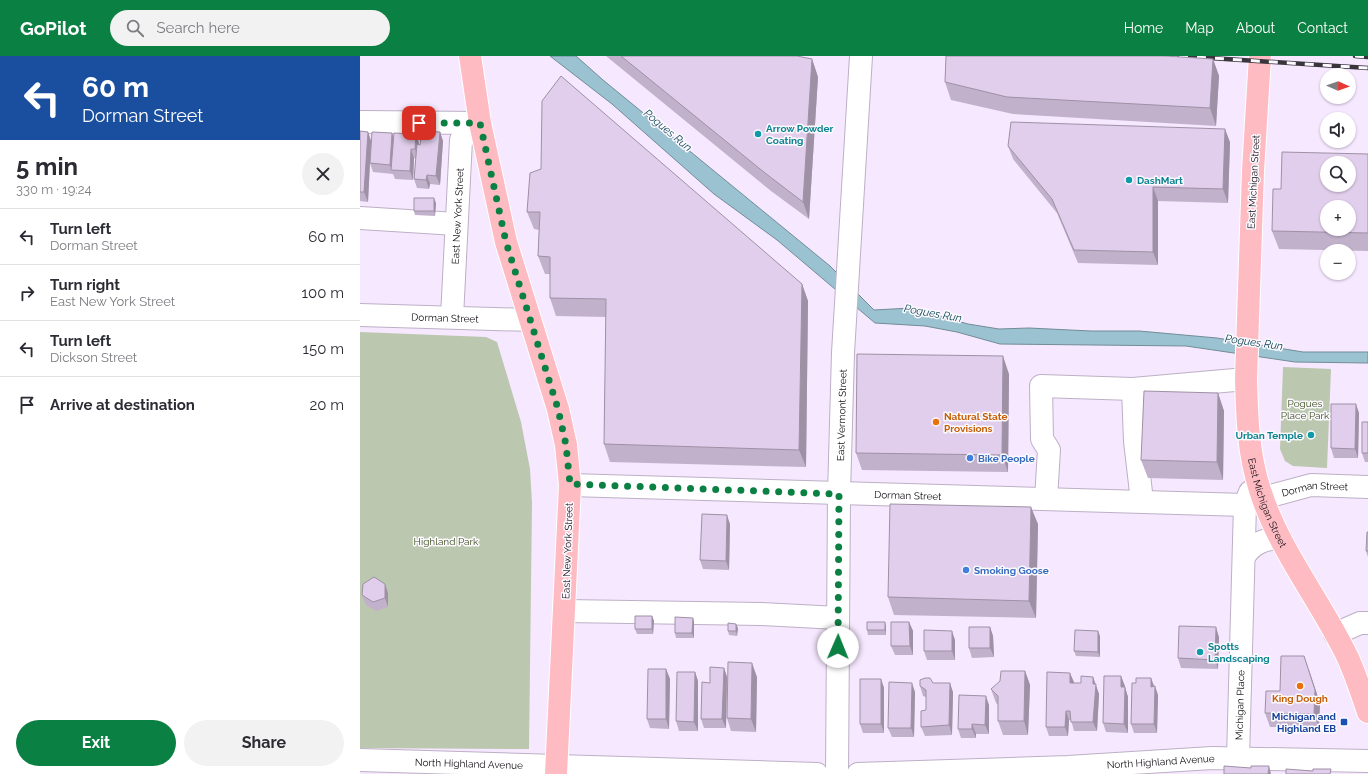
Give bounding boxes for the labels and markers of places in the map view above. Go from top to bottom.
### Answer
pin [402,106,436,140]
place label: Arrow Powder Coating [766,123,833,146]
marker: Arrow Powder Coating [753,129,763,139]
marker: DashMart [1124,175,1134,185]
place label: DashMart [1137,175,1183,186]
place label: Natural State Provisions [944,411,1007,434]
marker: Natural State Provisions [931,417,941,427]
place label: Urban Temple [1235,430,1303,441]
marker: Urban Temple [1306,430,1316,440]
marker: Bike People [965,453,975,463]
place label: Bike People [978,453,1035,464]
marker: Smoking Goose [961,565,971,575]
place label: Smoking Goose [974,565,1049,576]
place label: Spotts Landscaping [1208,641,1270,664]
marker: Spotts Landscaping [1195,647,1205,657]
marker: King Dough [1295,681,1305,691]
place label: King Dough [1272,693,1328,704]
place label: Michigan and Highland EB [1272,711,1337,734]
marker: Michigan and Highland EB [1339,717,1349,727]

